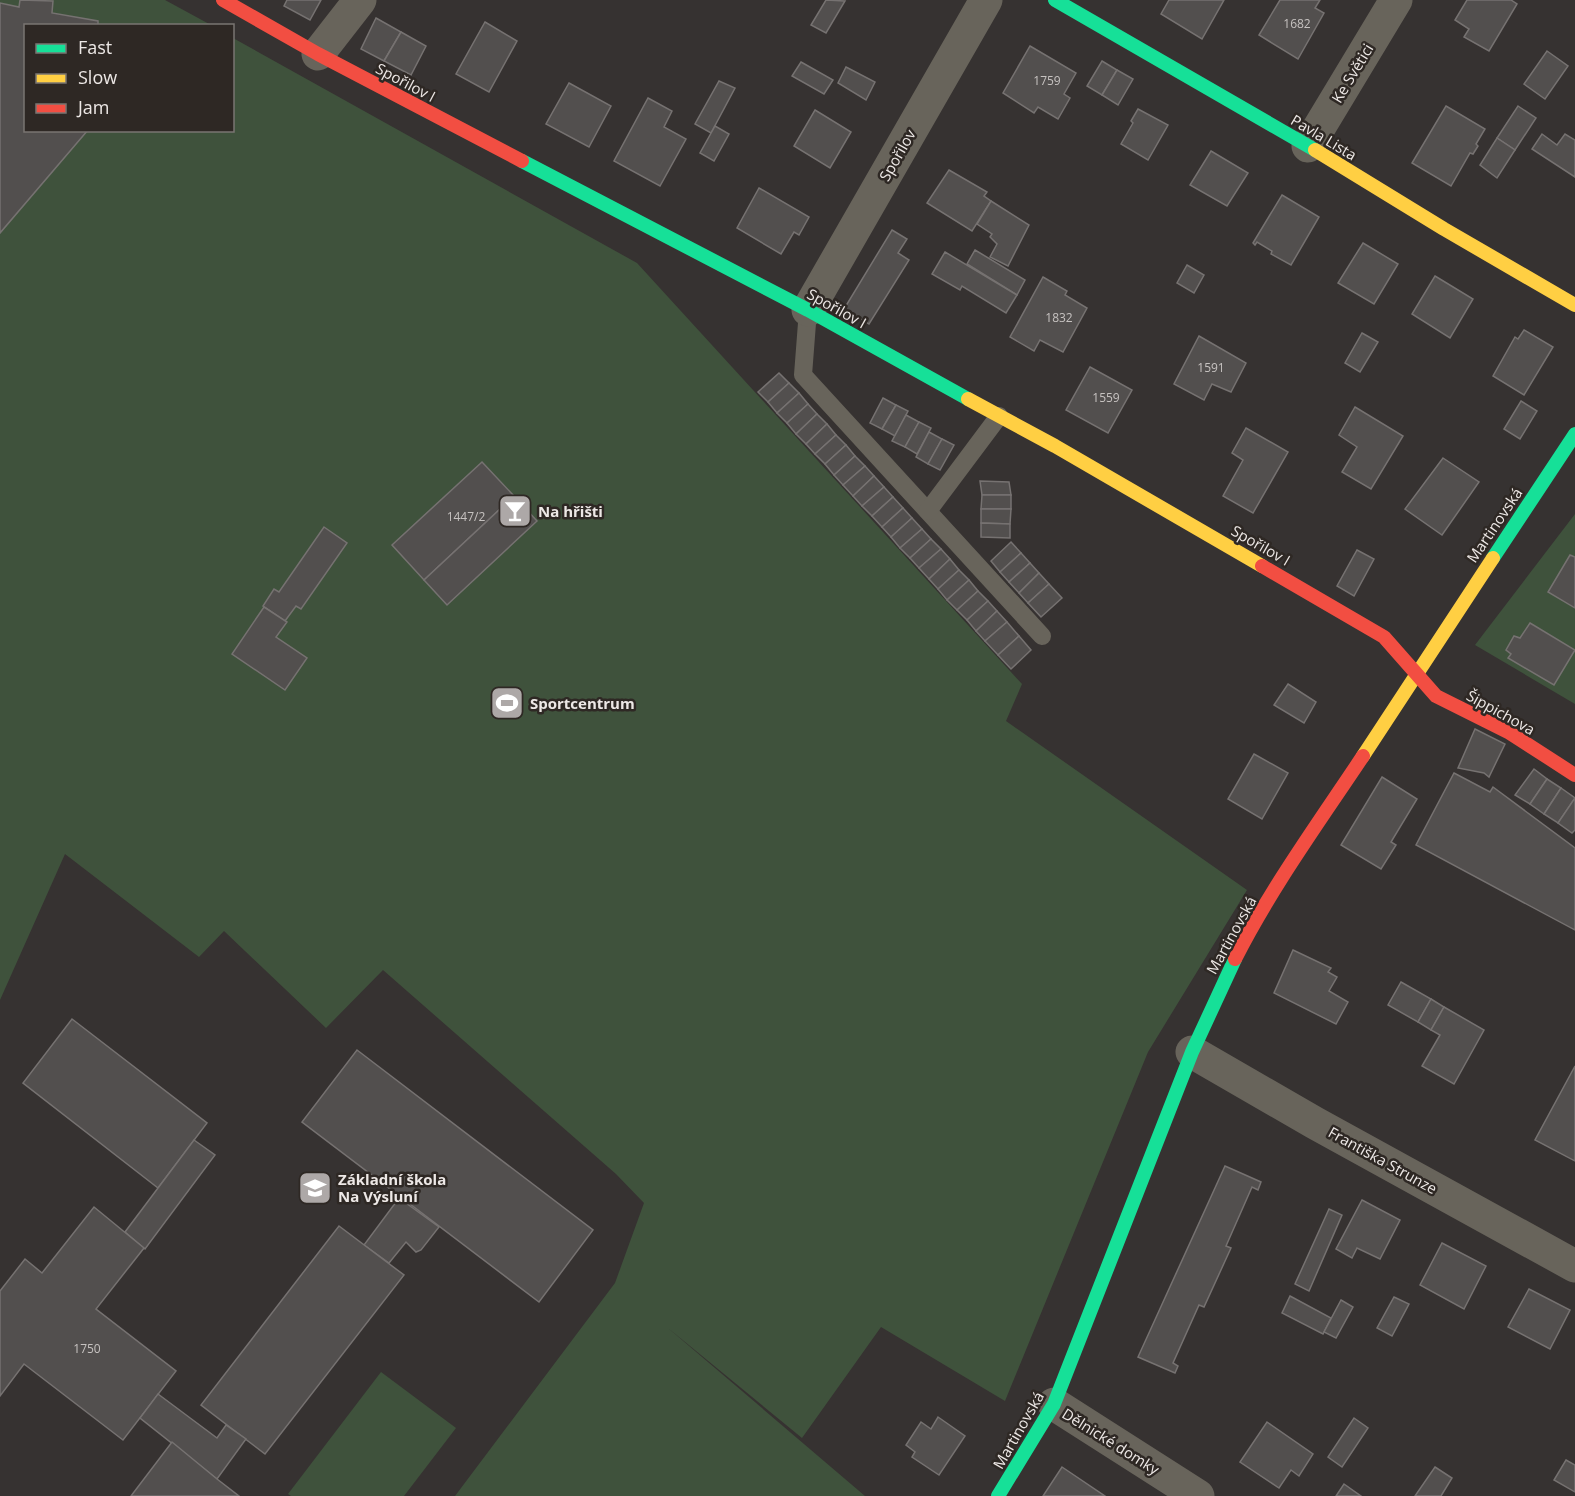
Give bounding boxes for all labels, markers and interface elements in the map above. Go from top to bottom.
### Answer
house number: 1682 [1283,15,1311,32]
legend [24,24,234,132]
text: Fast [78,35,112,59]
street label: Ke Světici [1326,40,1378,106]
street label: Spořilov I [373,58,439,106]
text: Slow [78,65,117,89]
house number: 1759 [1033,72,1061,89]
text: Jam [76,95,110,119]
street label: Pavla Lista [1287,110,1361,164]
street label: Spořilov [874,125,920,185]
street label: Spořilov I [804,284,870,332]
house number: 1832 [1045,309,1073,326]
house number: 1591 [1197,359,1225,376]
house number: 1559 [1092,389,1120,406]
street label: Martinovská [1462,484,1526,566]
bar icon: Na hřišti [497,493,533,529]
place label: Na hřišti [538,501,603,521]
house number: 1447/2 [447,508,485,525]
street label: Spořilov I [1228,520,1294,570]
sports icon: Sportcentrum [489,685,525,721]
street label: Šippichova [1463,685,1539,739]
place label: Sportcentrum [530,693,635,713]
street label: Martinovská [1201,892,1261,978]
street label: Františka Strunze [1325,1122,1441,1198]
place label: Základní škola Na Výsluní [338,1169,446,1206]
school or university icon: Základní škola Na Výsluní [297,1170,333,1206]
house number: 1750 [73,1340,101,1357]
street label: Martinovská [988,1388,1048,1472]
street label: Dělnické domky [1059,1403,1164,1479]

